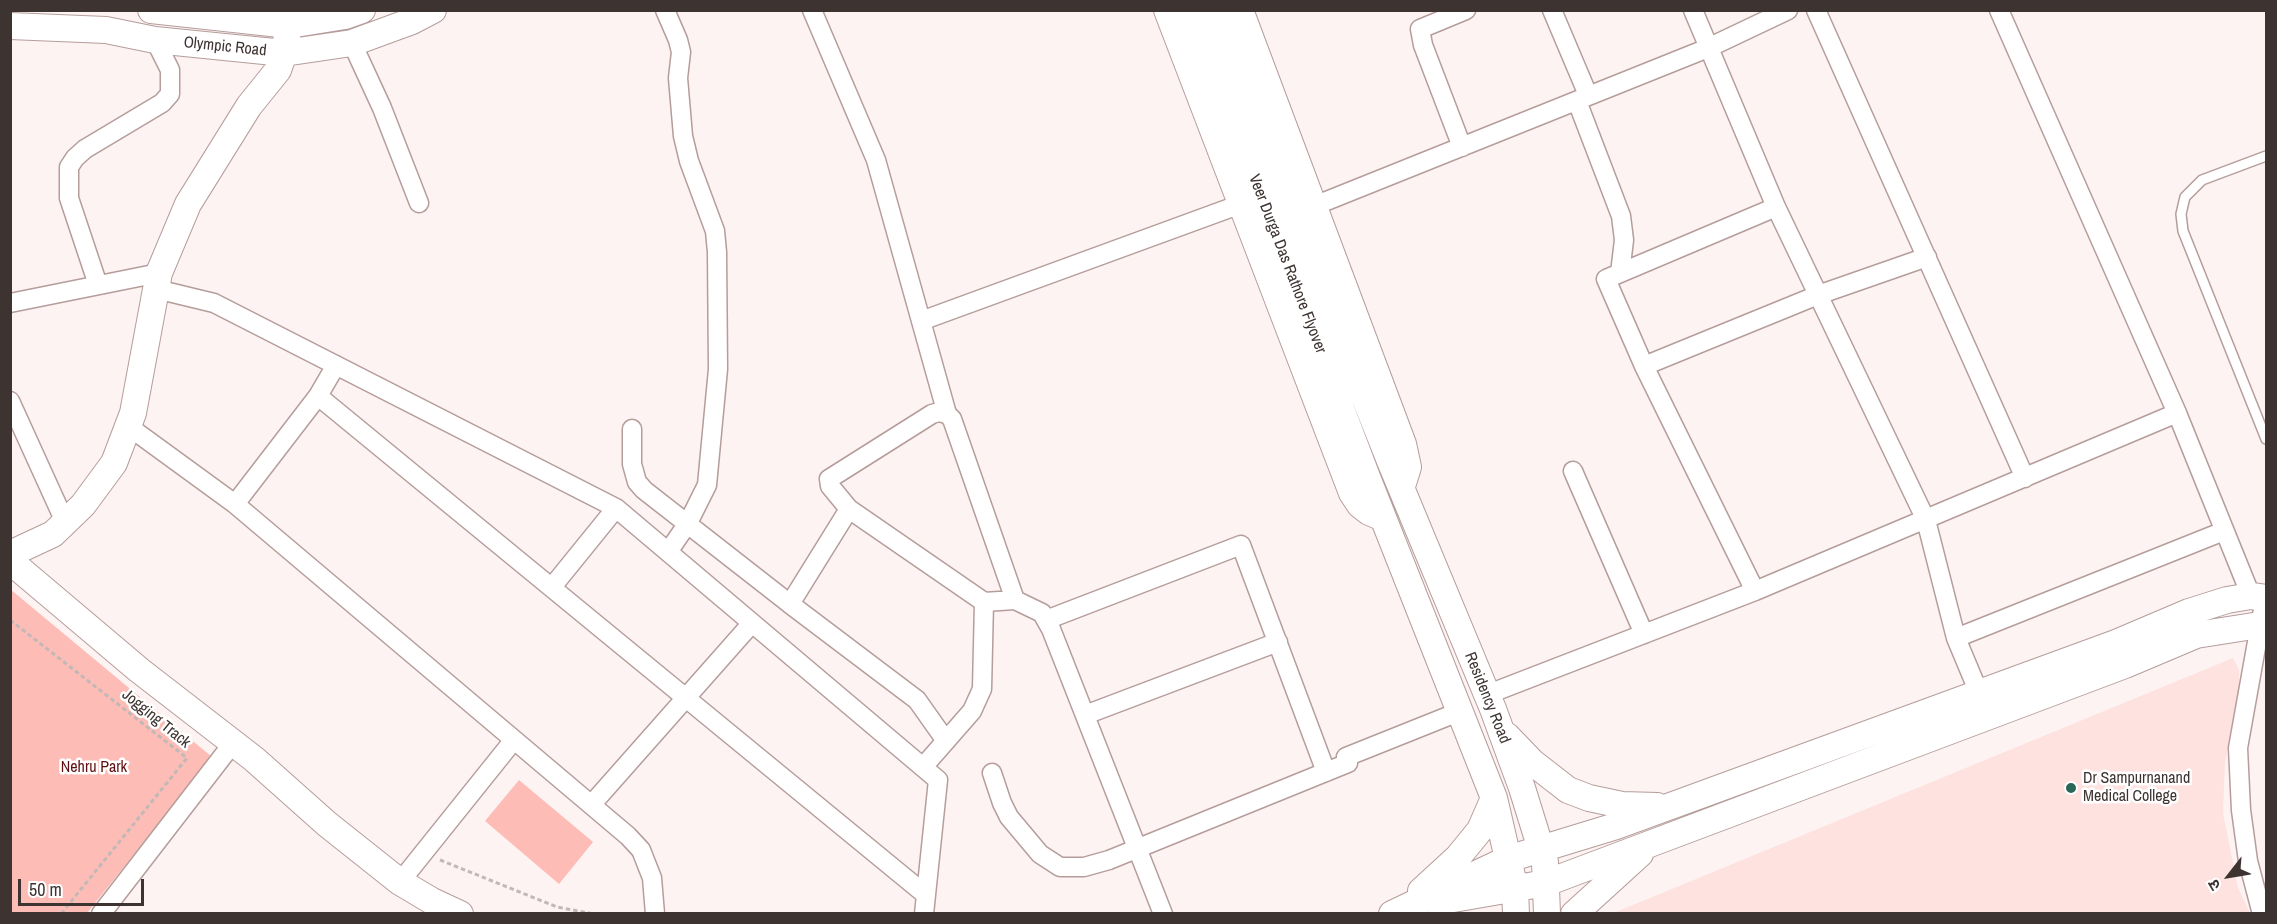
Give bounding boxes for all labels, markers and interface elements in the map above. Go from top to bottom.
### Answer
street label: Olympic Road [183,33,267,61]
street label: Veer Durga Das Rathore Flyover [1244,172,1330,356]
street label: Residency Road [1460,649,1514,747]
street label: Jogging Track [118,686,194,752]
park label: Nehru Park [61,758,127,778]
place label: Dr Sampurnanand Medical College [2083,769,2190,807]
marker: Dr Sampurnanand Medical College [2064,781,2078,795]
north arrow [2199,846,2259,906]
scale bar [21,867,147,905]
text: उ [2202,876,2225,895]
text: 50 m [29,877,62,902]

